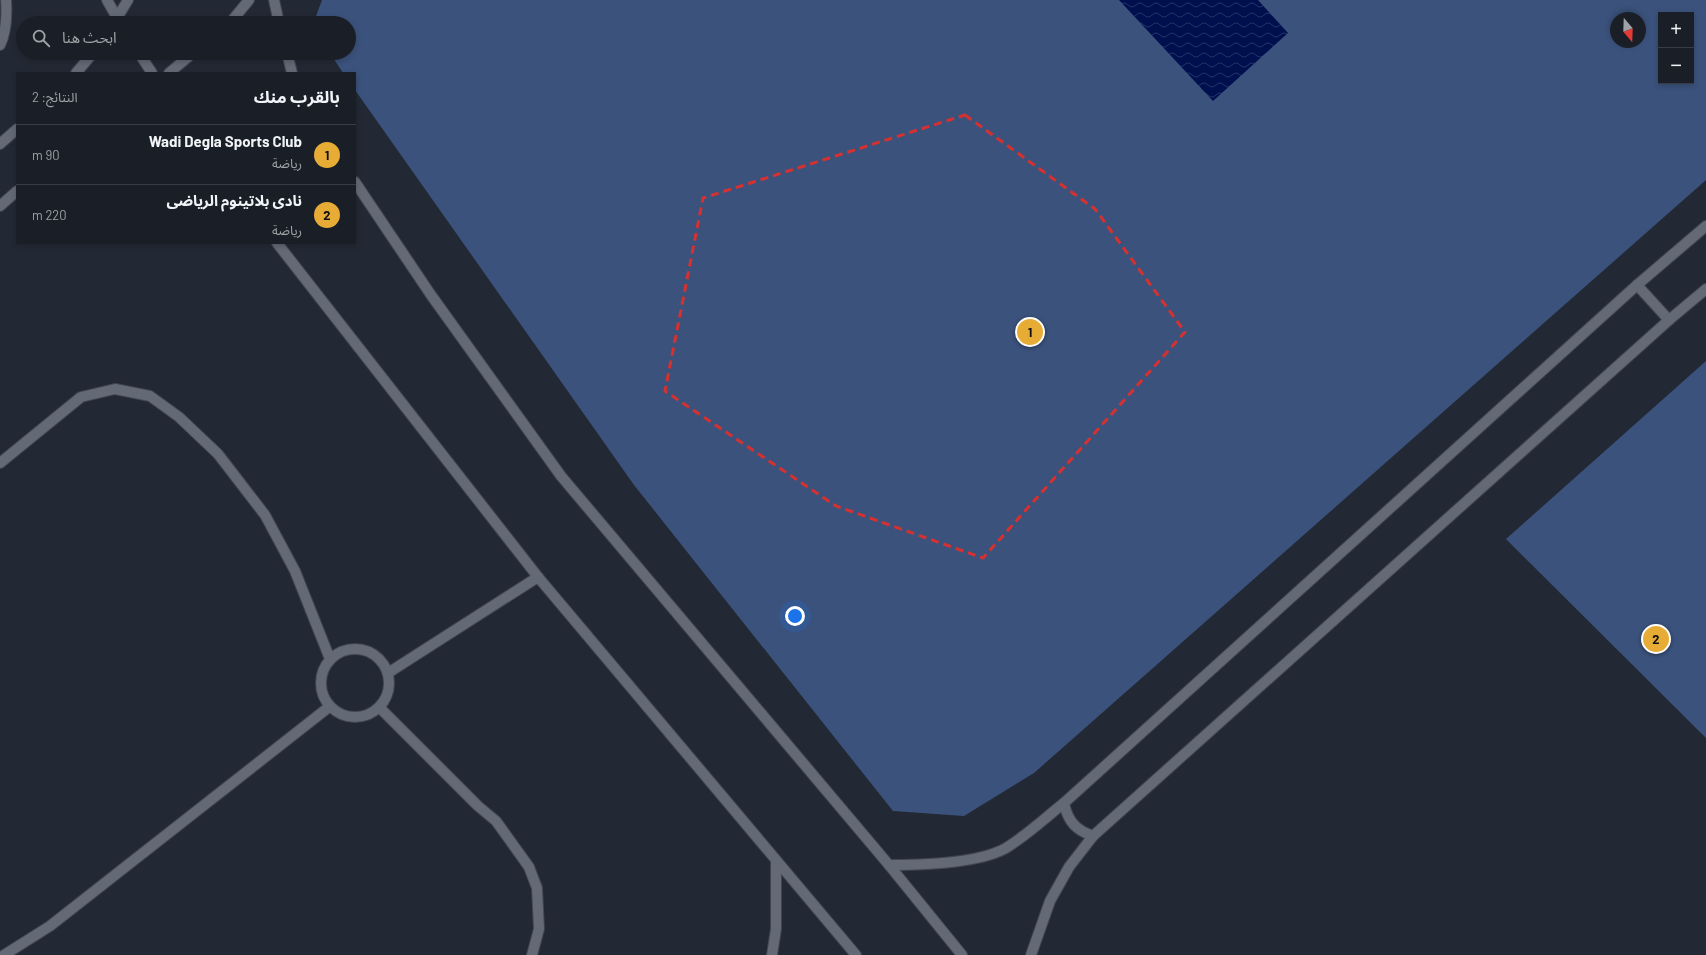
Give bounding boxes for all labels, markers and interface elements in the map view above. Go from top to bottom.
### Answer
north arrow [1610,12,1646,48]
map controls [1658,12,1694,84]
button: + [1658,12,1694,48]
search box [16,16,356,60]
icon: search [30,27,52,49]
text: ابحث هنا [62,28,117,46]
button: − [1658,48,1694,84]
text: بالقرب منك [254,86,340,106]
text: النتائج: 2 [32,89,77,105]
text: Wadi Degla Sports Club [149,132,302,150]
text: 90 m [32,147,60,163]
text: 1 [325,147,329,163]
text: رياضة [272,155,302,171]
text: نادى بلاتينوم الرياضى [166,191,302,209]
text: 220 m [32,207,67,223]
text: 2 [323,207,331,223]
text: رياضة [272,222,302,238]
pin: 1 [1017,317,1043,347]
your location [785,606,805,626]
pin: 2 [1643,624,1669,654]

